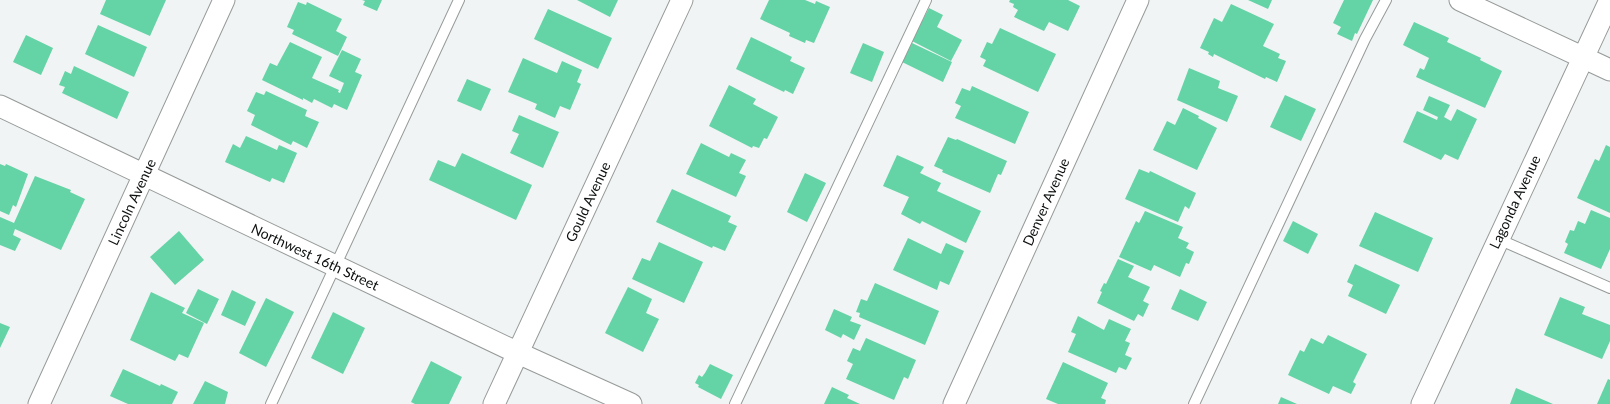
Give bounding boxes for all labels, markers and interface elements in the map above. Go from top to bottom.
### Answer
street label: Lagonda Avenue [1485,152,1544,251]
street label: Denver Avenue [1019,155,1072,248]
street label: Lincoln Avenue [104,156,159,248]
street label: Gould Avenue [562,159,614,245]
street label: Northwest 16th Street [249,220,382,294]

